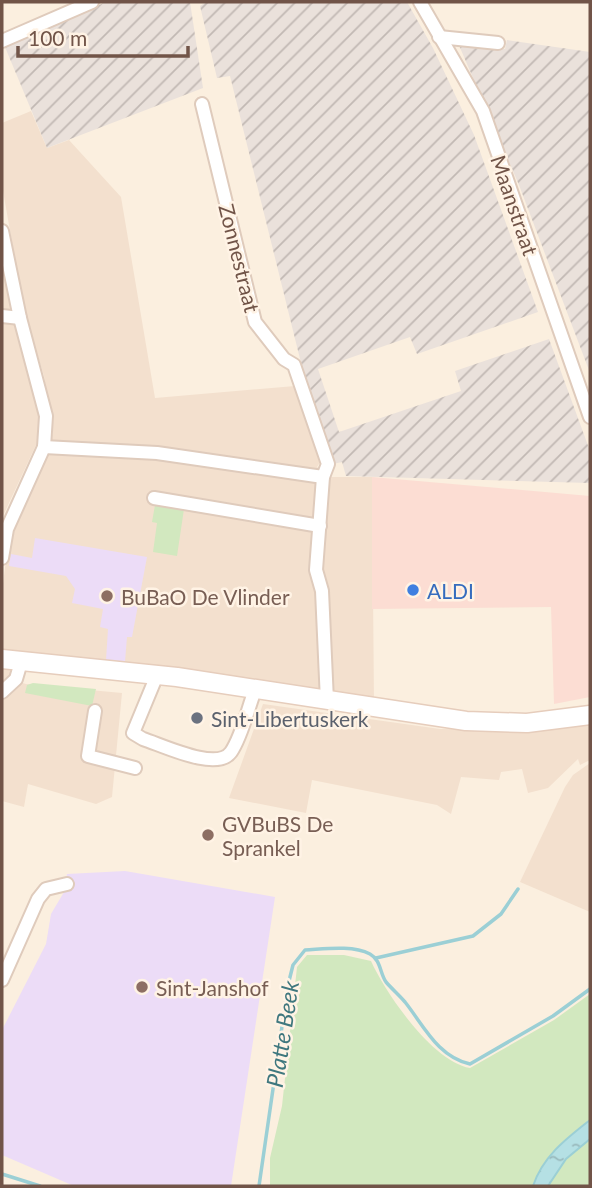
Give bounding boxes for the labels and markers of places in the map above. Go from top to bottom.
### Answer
place label: ALDI [427,578,474,603]
marker: ALDI [405,582,421,598]
place label: BuBaO De Vlinder [121,584,290,609]
marker: BuBaO De Vlinder [99,588,115,604]
place label: Sint-Libertuskerk [211,706,369,731]
marker: Sint-Libertuskerk [189,710,205,726]
place label: GVBuBS De Sprankel [222,811,333,860]
marker: GVBuBS De Sprankel [200,827,216,843]
place label: Sint-Janshof [156,975,269,1000]
marker: Sint-Janshof [134,979,150,995]

